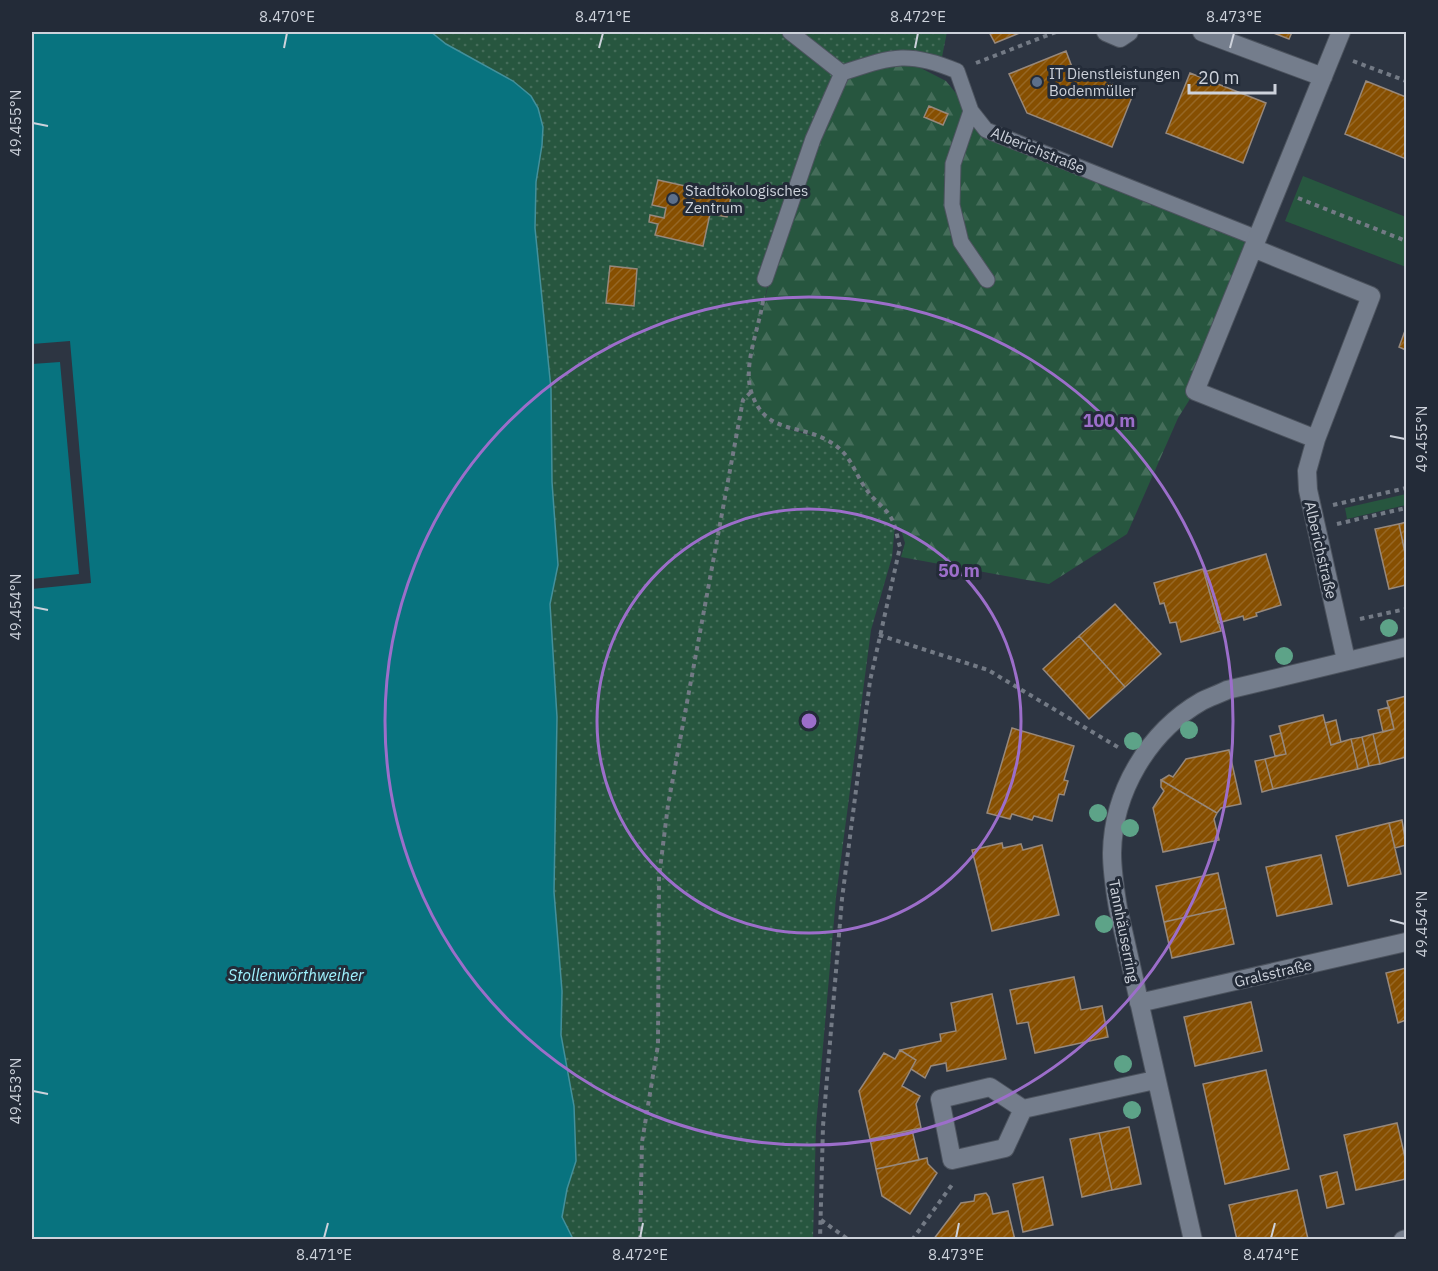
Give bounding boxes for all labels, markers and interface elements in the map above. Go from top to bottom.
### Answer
text: 8.470°E [259,7,315,26]
text: 8.471°E [575,7,631,26]
text: 8.472°E [890,7,946,26]
text: 8.473°E [1206,7,1262,26]
scale bar [1189,57,1274,95]
place label: IT Dienstleistungen Bodenmüller [1049,64,1180,100]
text: 20 m [1198,66,1240,89]
marker: IT Dienstleistungen Bodenmüller [1030,75,1044,89]
text: 49.455°N [6,90,25,156]
street label: Alberichstraße [988,123,1088,177]
place label: Stadtökologisches Zentrum [685,181,808,217]
marker: Stadtökologisches Zentrum [666,192,680,206]
text: 49.455°N [1412,406,1431,472]
text: 100 m [1083,409,1135,432]
street label: Alberichstraße [1301,499,1341,601]
text: 50 m [938,559,980,582]
text: 49.454°N [6,574,25,640]
centre of rings [799,711,819,731]
street label: Tannhäuserring [1105,878,1143,984]
text: 49.454°N [1412,891,1431,957]
street label: Gralsstraße [1232,955,1314,991]
water label: Stollenwörthweiher [228,965,365,985]
text: 49.453°N [6,1058,25,1124]
text: 8.471°E [296,1245,352,1264]
text: 8.472°E [612,1245,668,1264]
text: 8.473°E [928,1245,984,1264]
text: 8.474°E [1243,1245,1299,1264]

